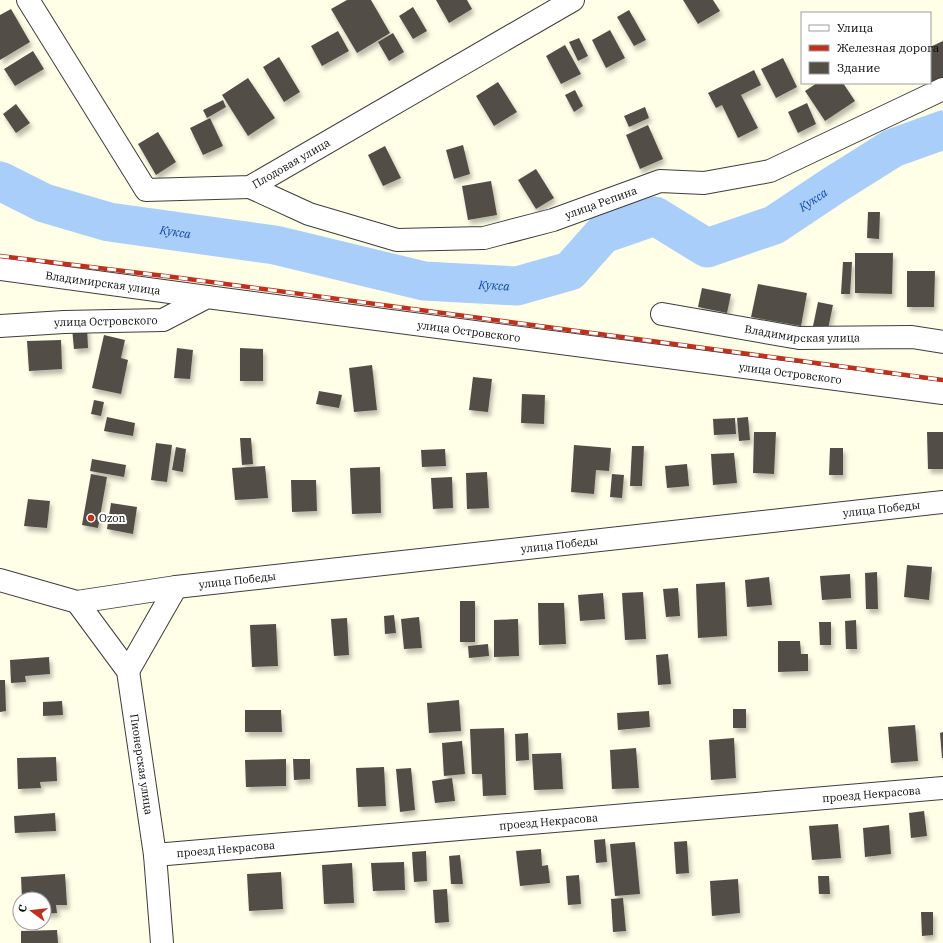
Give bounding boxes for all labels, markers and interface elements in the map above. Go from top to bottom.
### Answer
legend [801,12,931,84]
text: Улица [837,20,874,35]
text: Железная дорога [837,40,940,55]
text: Здание [837,60,880,75]
street label: Плодовая улица [249,135,332,191]
street label: улица Репина [563,183,639,222]
water label: Кукса [795,184,830,215]
water label: Кукса [158,221,192,241]
street label: Владимирская улица [45,268,162,298]
water label: Кукса [477,276,511,293]
street label: улица Островского [54,313,158,330]
street label: улица Островского [417,318,521,345]
street label: Владимирская улица [743,322,860,345]
street label: улица Островского [738,359,843,387]
street label: улица Победы [842,498,921,520]
place label: Ozon [99,511,126,525]
marker: Ozon [86,513,96,523]
street label: улица Победы [520,533,599,556]
street label: улица Победы [198,569,277,591]
street label: Пионерская улица [127,713,156,816]
street label: проезд Некрасова [822,783,921,805]
street label: проезд Некрасова [499,810,598,833]
street label: проезд Некрасова [176,838,276,860]
north arrow [12,891,52,931]
text: С [15,903,30,914]

